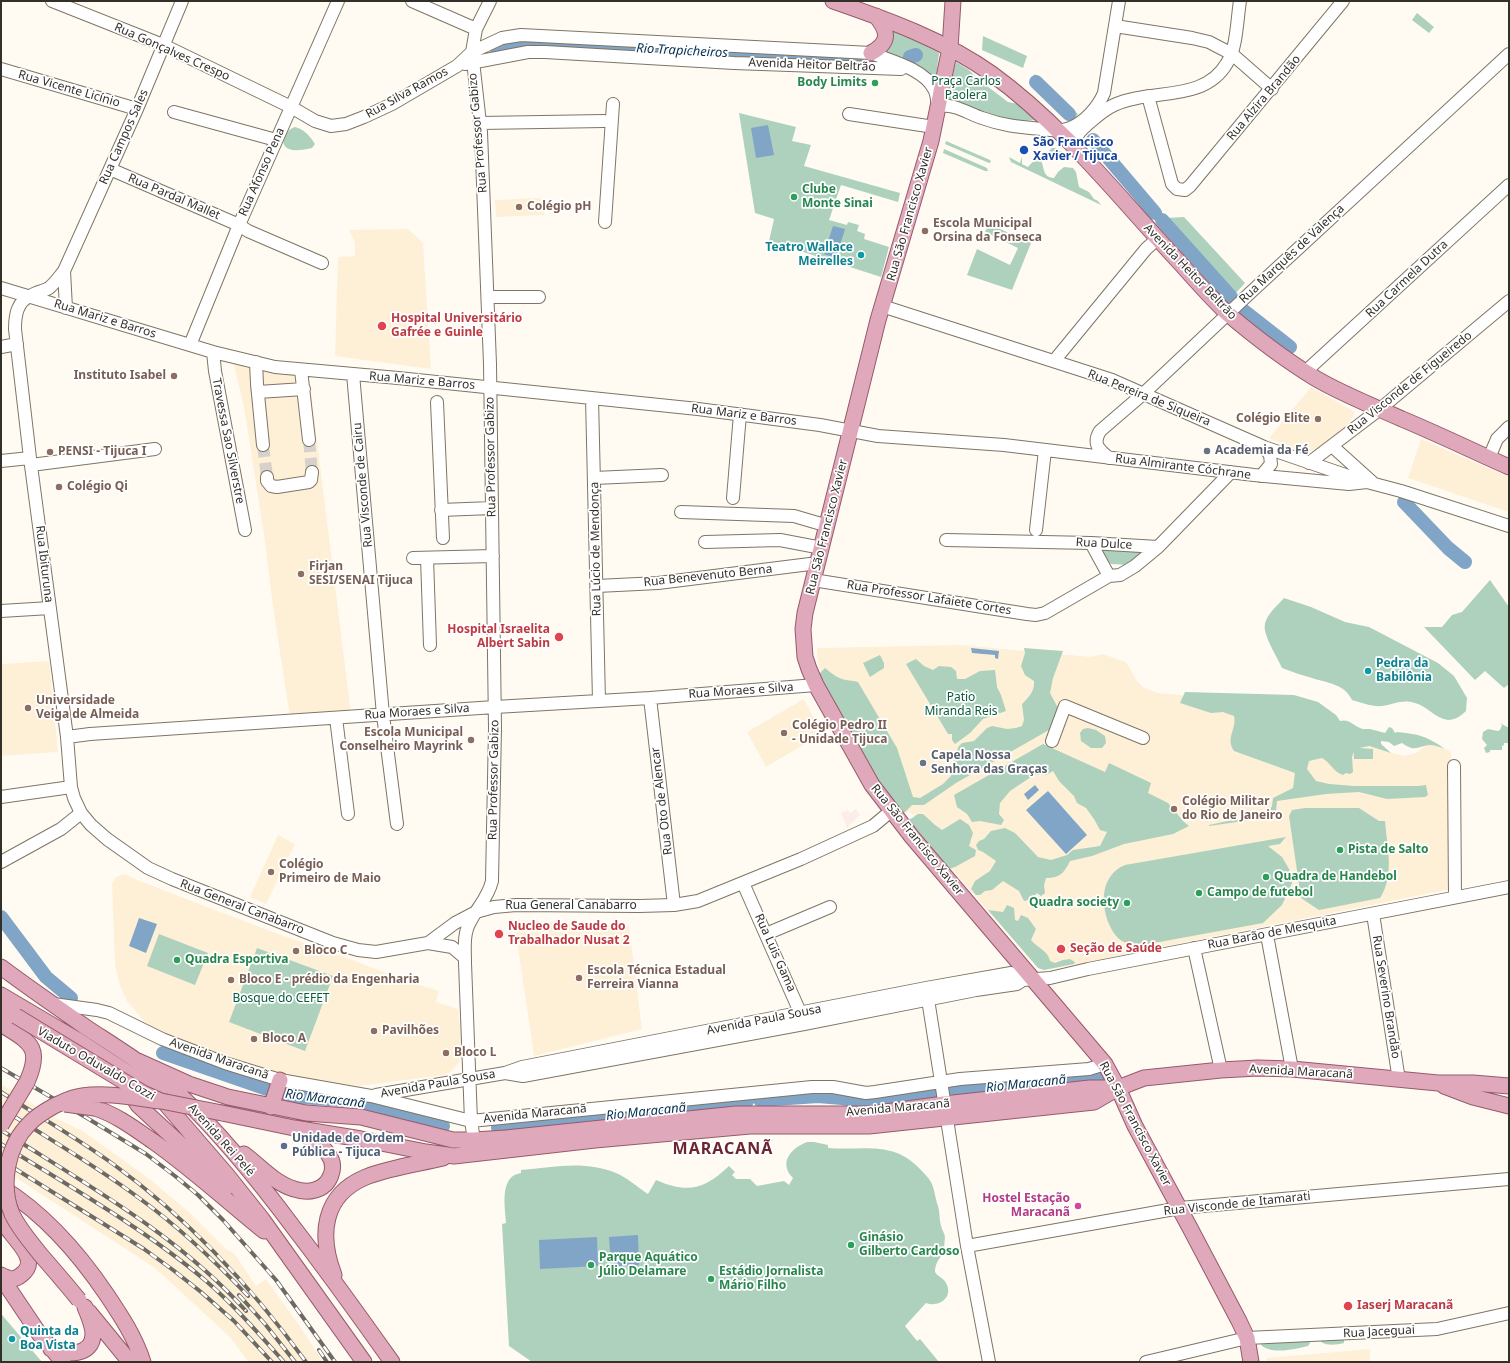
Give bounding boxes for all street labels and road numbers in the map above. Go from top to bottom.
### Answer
street label: Rua Gonçalves Crespo [112,20,232,84]
street label: Rua Alzira Brandão [1224,52,1304,144]
street label: Avenida Heitor Beltrão [748,56,876,74]
street label: Rua Silva Ramos [363,64,451,122]
street label: Rua Vicente Licínio [16,68,122,110]
street label: Rua Professor Gabizo [466,72,490,194]
street label: Rua Campos Sales [97,87,151,187]
street label: Rua Afonso Pena [236,125,288,219]
street label: Rua São Francisco Xavier [884,145,936,283]
street label: Rua Pardal Mallet [126,171,222,223]
street label: Rua Marquês de Valença [1237,202,1347,306]
street label: Avenida Heitor Beltrão [1141,221,1239,323]
street label: Rua Carmela Dutra [1363,237,1451,321]
street label: Rua Mariz e Barros [52,297,158,341]
street label: Rua Visconde de Figueiredo [1345,328,1475,438]
street label: Rua Pereira de Siqueira [1086,367,1212,429]
street label: Rua Mariz e Barros [368,369,476,393]
street label: Travessa Sao Silverstre [209,377,247,505]
street label: Rua Professor Gabizo [483,397,499,517]
street label: Rua Mariz e Barros [690,401,798,429]
street label: Rua Visconde de Cairu [350,422,376,548]
street label: Rua Almirante Cóchrane [1114,452,1252,482]
street label: Rua São Francisco Xavier [803,458,851,596]
street label: Rua Lúcio de Mendonça [588,482,604,616]
street label: Rua Ibituruna [32,525,56,603]
street label: Rua Dulce [1075,535,1133,553]
street label: Rua Benevenuto Berna [643,562,773,590]
street label: Rua Professor Lafaiete Cortes [846,578,1012,618]
street label: Rua Moraes e Silva [688,680,794,702]
street label: Rua Moraes e Silva [364,701,470,723]
street label: Rua Professor Gabizo [486,720,502,840]
street label: Rua Oto de Alencar [648,746,676,856]
street label: Rua São Francisco Xavier [868,781,966,899]
street label: Rua General Canabarro [178,877,306,937]
street label: Rua General Canabarro [505,899,637,913]
street label: Rua Luis Gama [751,912,799,994]
street label: Rua Barão de Mesquita [1206,913,1338,953]
street label: Rua Severino Brandão [1369,934,1403,1060]
street label: Avenida Paula Sousa [706,1002,822,1038]
street label: Viaduto Oduvaldo Cozzi [35,1024,157,1104]
street label: Avenida Maracanã [167,1035,271,1083]
street label: Rua São Francisco Xavier [1096,1059,1174,1189]
street label: Avenida Maracanã [1249,1062,1353,1082]
street label: Avenida Paula Sousa [379,1067,497,1101]
street label: Avenida Maracanã [846,1096,950,1120]
street label: Avenida Rei Pelé [185,1101,257,1179]
street label: Avenida Maracanã [483,1101,587,1127]
street label: Rua Visconde de Itamarati [1163,1189,1311,1219]
street label: Rua Jaceguai [1343,1323,1415,1341]

